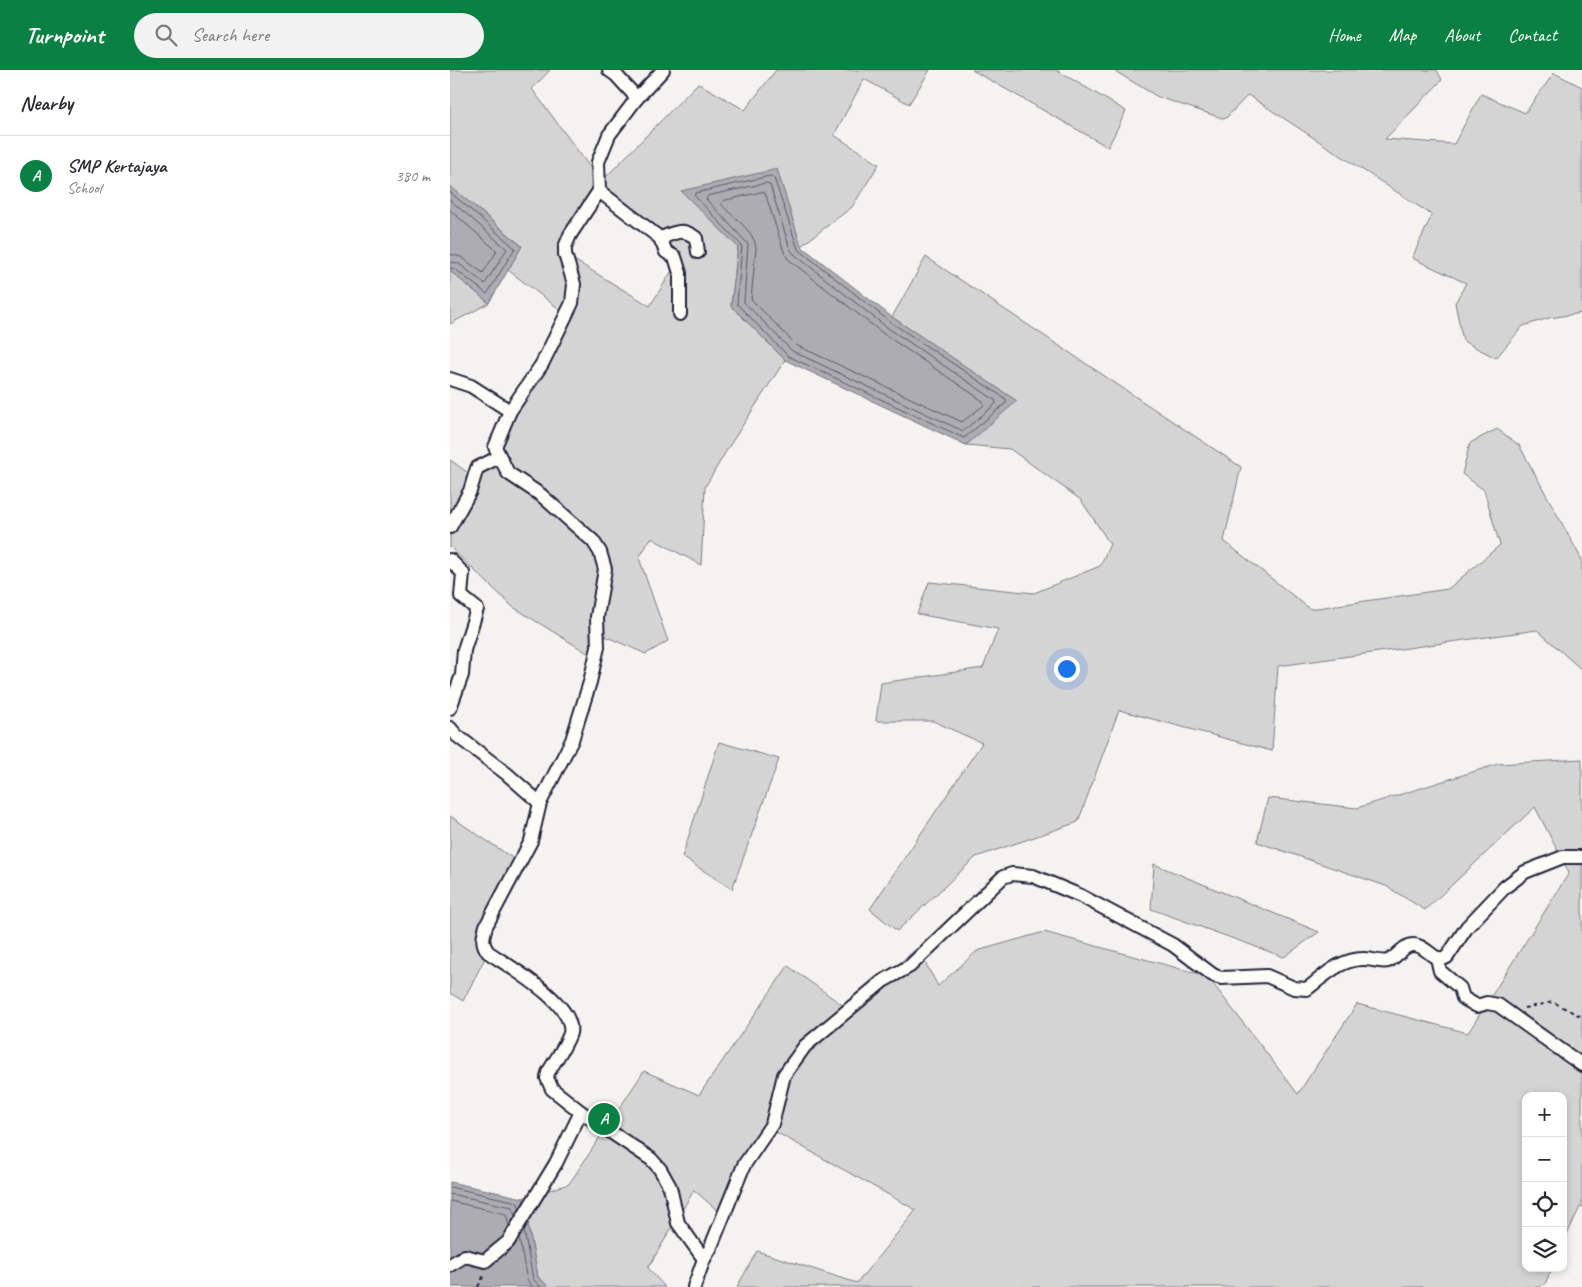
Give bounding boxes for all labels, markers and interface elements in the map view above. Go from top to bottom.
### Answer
search box [134,13,484,58]
text: Turnpoint [25,20,104,50]
icon: search [152,21,180,49]
text: Search here [192,23,269,47]
text: Home [1328,24,1361,46]
text: Map [1389,24,1416,46]
text: About [1444,24,1480,46]
text: Contact [1508,24,1557,46]
text: Nearby [20,90,73,116]
text: SMP Kertajaya [67,154,167,178]
text: A [32,166,40,186]
text: 380 m [396,166,430,186]
text: School [67,178,101,198]
your location [1054,656,1080,682]
map controls [1522,1092,1567,1272]
button: + [1522,1092,1567,1137]
pin: A [588,1100,620,1138]
button: − [1522,1137,1567,1182]
button: locate [1522,1182,1567,1227]
button: layers [1522,1227,1567,1272]

